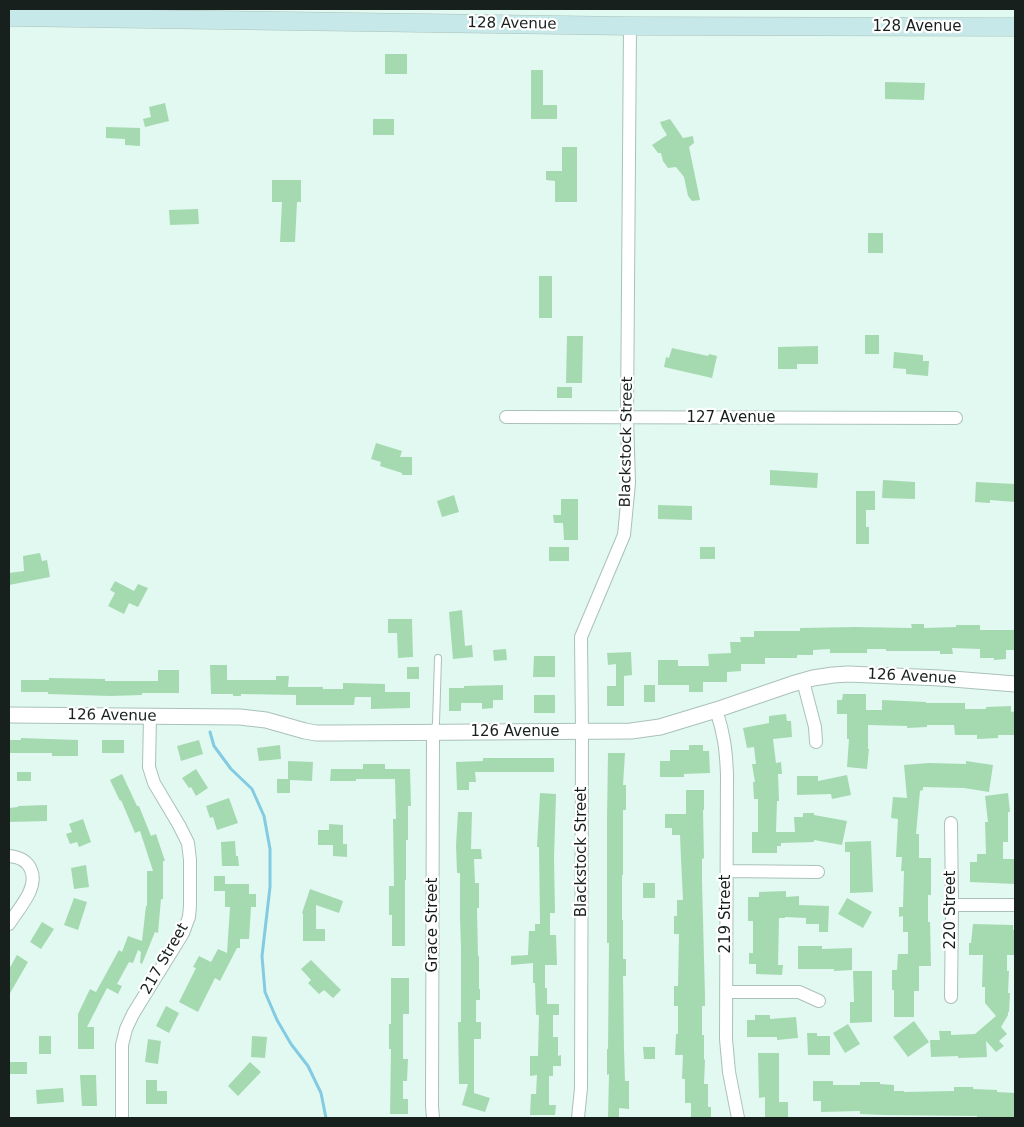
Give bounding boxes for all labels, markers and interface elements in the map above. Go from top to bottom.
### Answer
street label: 128 Avenue [467,14,557,34]
street label: 128 Avenue [872,18,962,36]
street label: Blackstock Street [617,376,637,508]
street label: 127 Avenue [686,409,776,427]
street label: 126 Avenue [867,666,957,688]
street label: 126 Avenue [67,706,157,726]
street label: 126 Avenue [470,723,560,741]
street label: Blackstock Street [573,787,591,917]
street label: 220 Street [942,871,960,949]
street label: 219 Street [717,875,735,953]
street label: Grace Street [424,878,442,972]
street label: 217 Street [137,920,193,998]

